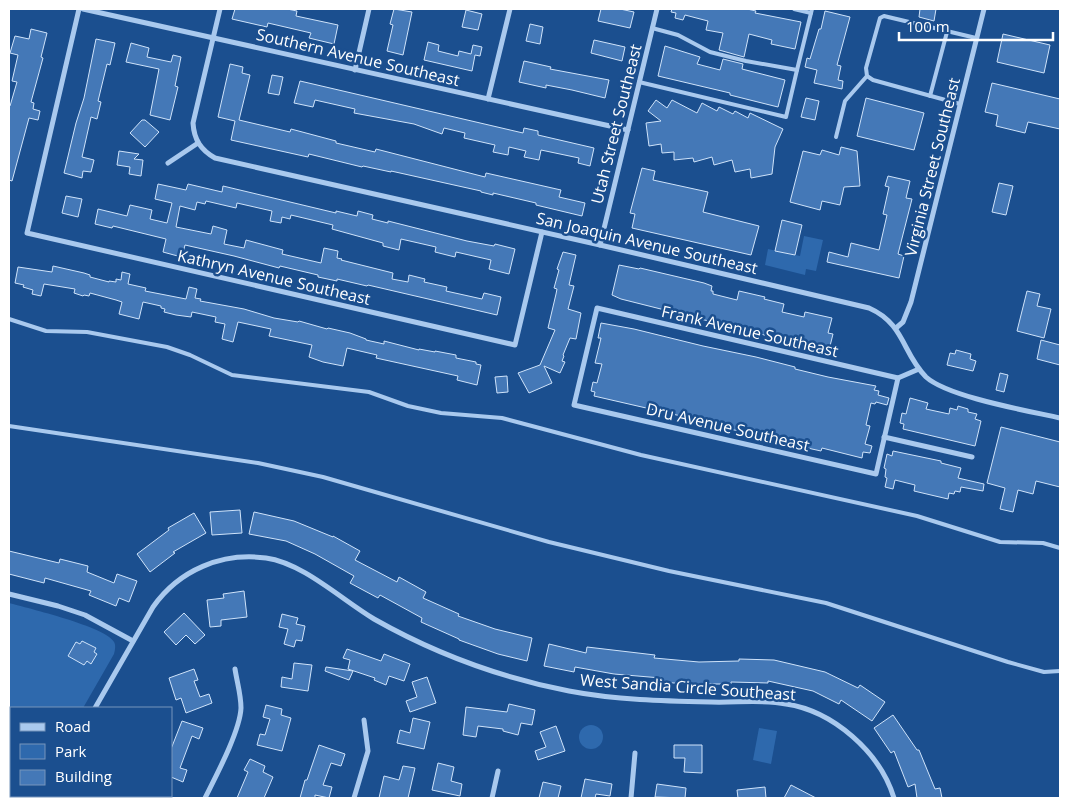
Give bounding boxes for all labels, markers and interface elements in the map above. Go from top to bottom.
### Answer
scale bar [899,10,1053,42]
text: 100 m [906,16,950,36]
street label: Southern Avenue Southeast [254,23,462,91]
street label: Utah Street Southeast [585,41,647,206]
street label: Virginia Street Southeast [899,75,965,259]
street label: San Joaquin Avenue Southeast [534,207,760,279]
street label: Kathryn Avenue Southeast [175,244,373,310]
street label: Frank Avenue Southeast [659,300,841,362]
street label: Dru Avenue Southeast [644,398,812,457]
street label: West Sandia Circle Southeast [579,668,797,706]
legend [10,707,172,797]
text: Road [55,716,91,736]
text: Park [55,741,86,761]
text: Building [55,766,112,786]

